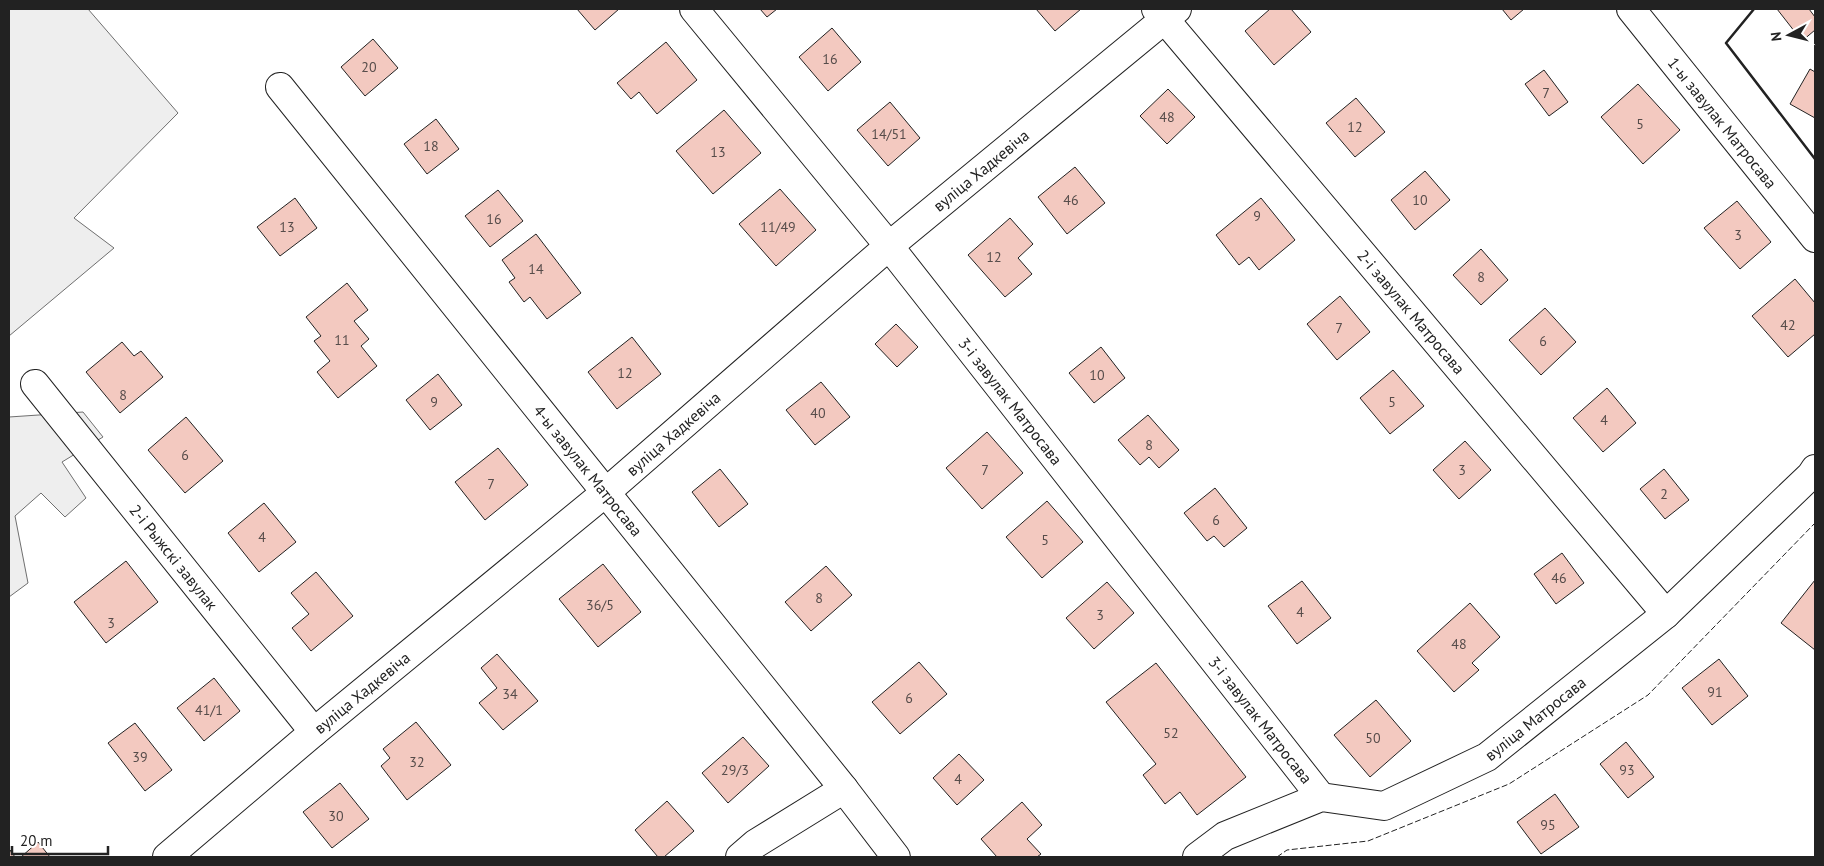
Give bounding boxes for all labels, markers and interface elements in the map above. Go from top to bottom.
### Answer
north arrow [1764,10,1814,60]
text: N [1767,31,1786,42]
house number: 16 [822,50,838,68]
street label: 1-ы завулак Матросава [1664,53,1781,193]
house number: 20 [361,58,377,76]
house number: 7 [1542,84,1550,102]
house number: 48 [1159,108,1175,126]
house number: 5 [1636,115,1644,133]
house number: 12 [1347,118,1363,136]
house number: 14/51 [871,125,907,143]
street label: вуліца Хадкевіча [929,125,1033,216]
house number: 18 [423,137,439,155]
house number: 13 [710,143,726,161]
house number: 46 [1063,191,1079,209]
house number: 10 [1412,191,1428,209]
house number: 9 [1253,207,1261,225]
house number: 16 [486,210,502,228]
house number: 13 [279,218,295,236]
house number: 11/49 [760,218,796,236]
house number: 3 [1734,226,1742,244]
street label: 2-і завулак Матросава [1353,245,1469,378]
house number: 12 [986,248,1002,266]
house number: 14 [528,260,544,278]
house number: 8 [1477,268,1485,286]
house number: 42 [1780,316,1796,334]
house number: 7 [1335,319,1343,337]
house number: 11 [334,331,350,349]
house number: 6 [1539,332,1547,350]
street label: 3-і завулак Матросава [954,333,1067,469]
house number: 12 [617,364,633,382]
house number: 10 [1089,366,1105,384]
house number: 8 [119,386,127,404]
street label: вуліца Хадкевіча [622,387,724,480]
house number: 9 [430,393,438,411]
house number: 5 [1388,393,1396,411]
street label: 4-ы завулак Матросава [529,401,647,540]
house number: 40 [810,404,826,422]
house number: 4 [1600,411,1608,429]
house number: 8 [1145,436,1153,454]
house number: 6 [181,446,189,464]
house number: 7 [981,461,989,479]
house number: 3 [1458,461,1466,479]
house number: 7 [487,475,495,493]
house number: 2 [1660,485,1668,503]
street label: 2-і Рыжскі завулак [125,500,222,614]
house number: 6 [1212,511,1220,529]
house number: 4 [258,528,266,546]
house number: 5 [1041,531,1049,549]
house number: 46 [1551,569,1567,587]
house number: 8 [815,589,823,607]
house number: 36/5 [586,596,614,614]
house number: 4 [1296,603,1304,621]
house number: 3 [1096,606,1104,624]
house number: 3 [107,614,115,632]
house number: 48 [1451,635,1467,653]
street label: вуліца Хадкевіча [310,647,414,738]
street label: 3-і завулак Матросава [1204,652,1317,788]
street label: вуліца Матросава [1481,672,1590,765]
house number: 91 [1707,683,1723,701]
house number: 34 [502,685,518,703]
house number: 6 [905,689,913,707]
house number: 41/1 [195,701,223,719]
house number: 52 [1163,724,1179,742]
house number: 50 [1365,729,1381,747]
house number: 39 [132,748,148,766]
house number: 32 [409,753,425,771]
house number: 29/3 [721,761,749,779]
house number: 93 [1619,761,1635,779]
house number: 4 [954,770,962,788]
house number: 30 [328,807,344,825]
house number: 95 [1540,816,1556,834]
scale bar [12,824,109,856]
text: 20 m [20,831,53,850]

